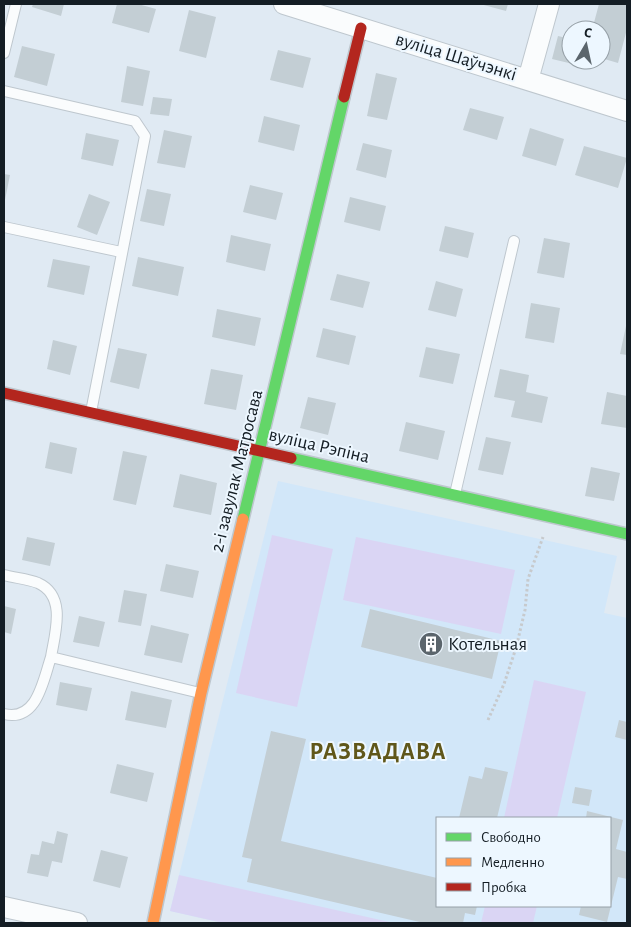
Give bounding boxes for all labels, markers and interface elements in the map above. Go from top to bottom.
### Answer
north arrow [561,20,611,70]
text: С [583,26,593,41]
street label: вуліца Шаўчэнкі [393,30,519,84]
street label: 2-і завулак Матросава [208,387,266,554]
street label: вуліца Рэпіна [267,425,372,467]
building icon: Котельная [418,631,444,657]
place label: Котельная [448,635,527,654]
district label: РАЗВАДАВА [309,740,447,764]
legend [436,817,611,907]
text: Свободно [481,830,541,845]
text: Медленно [481,855,545,870]
text: Пробка [481,880,527,895]

